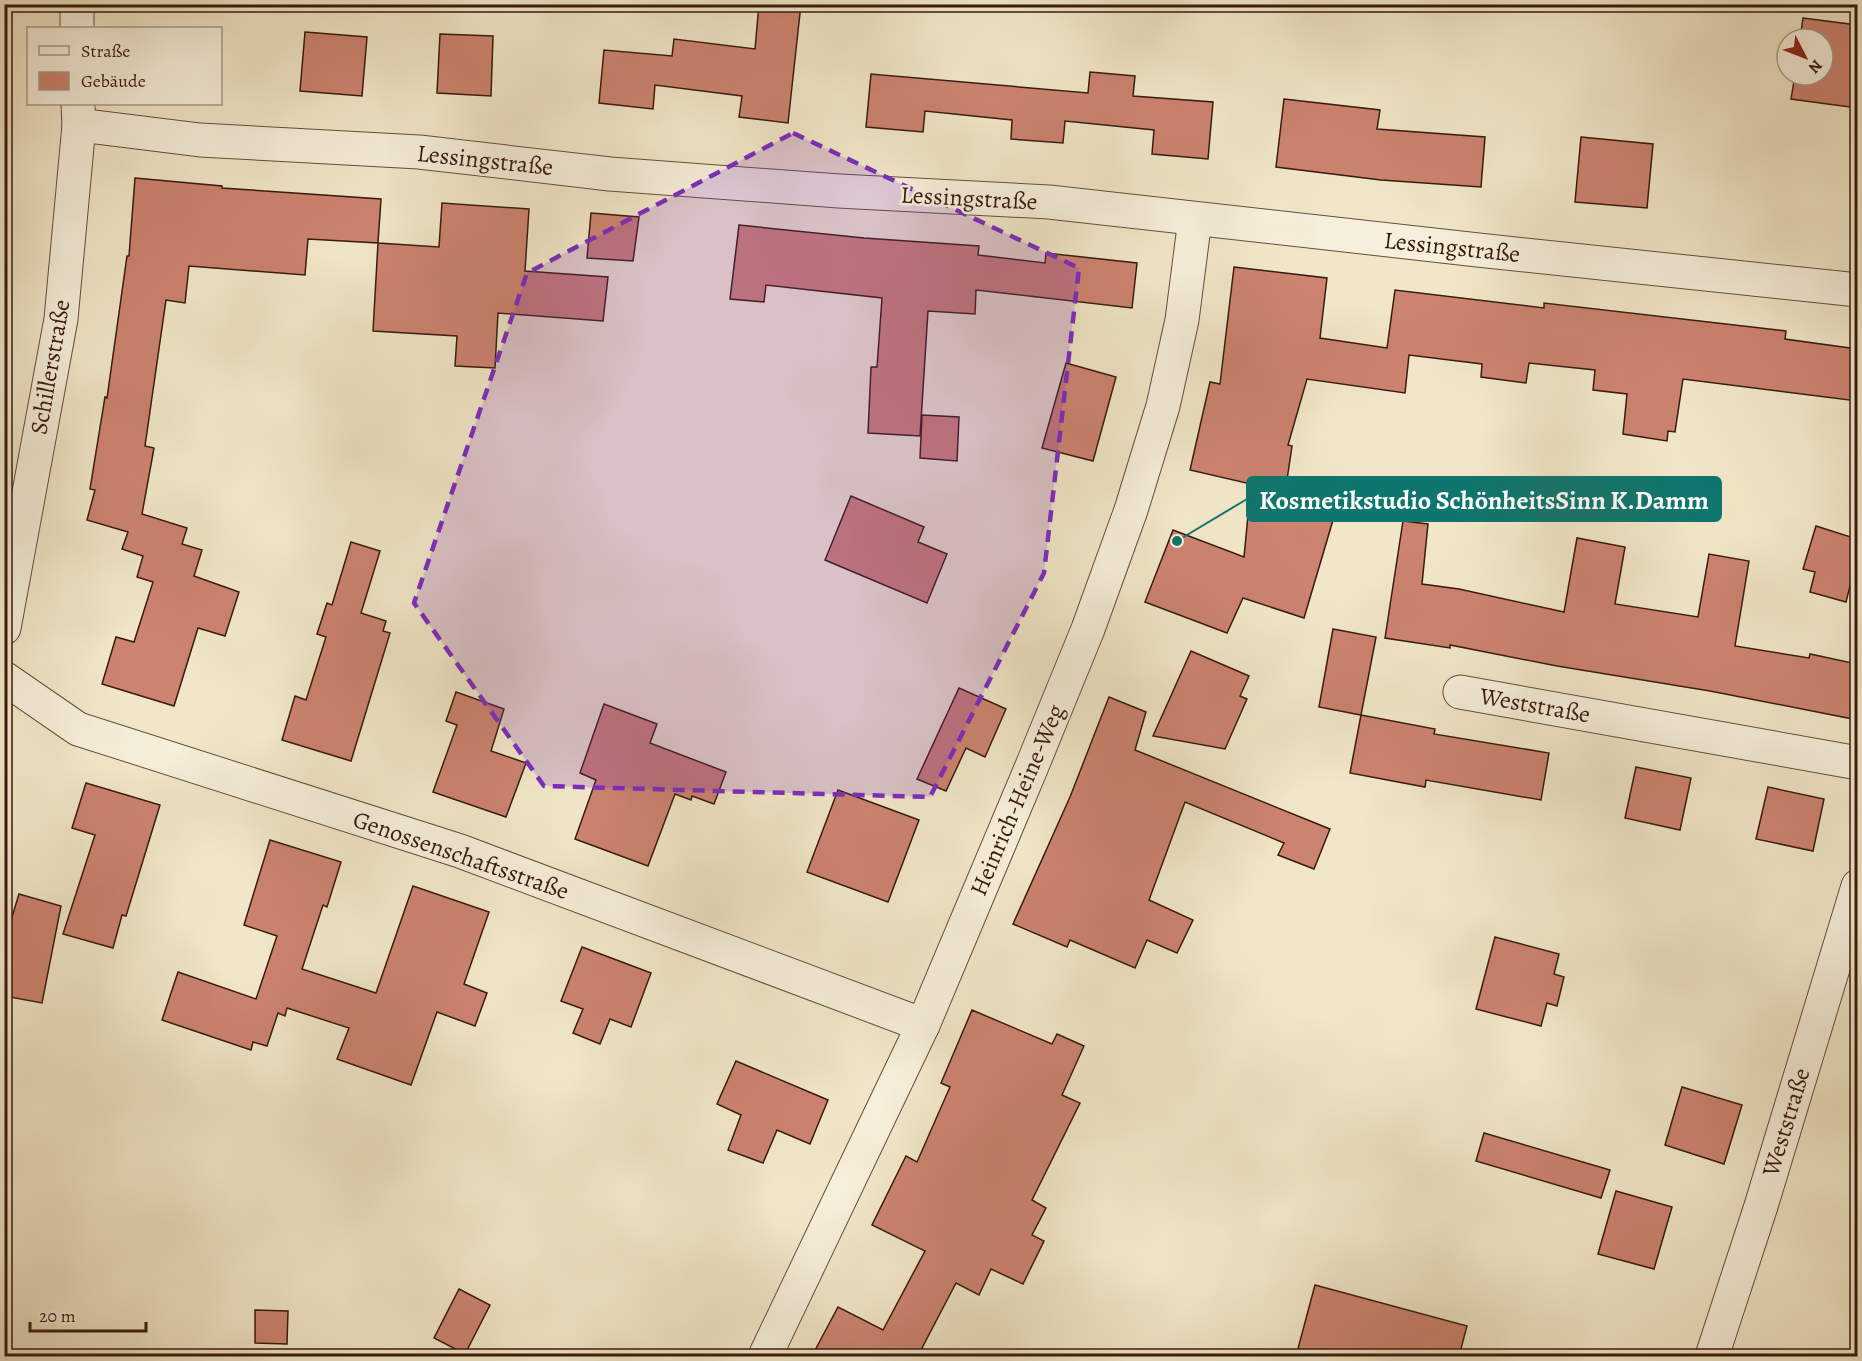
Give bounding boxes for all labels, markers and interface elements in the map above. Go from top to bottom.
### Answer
legend [27,27,222,105]
north arrow [1775,27,1835,87]
text: Straße [81,39,130,63]
text: N [1803,55,1827,78]
text: Gebäude [81,69,146,93]
street label: Lessingstraße [415,137,555,183]
street label: Lessingstraße [900,178,1038,218]
street label: Lessingstraße [1382,224,1522,270]
street label: Schillerstraße [22,297,78,437]
callout: Kosmetikstudio SchönheitsSinn K.Damm [1247,477,1721,521]
text: Kosmetikstudio SchönheitsSinn K.Damm [1259,483,1709,518]
street label: Weststraße [1476,679,1593,730]
street label: Heinrich-Heine-Weg [962,699,1072,901]
street label: Genossenschaftsstraße [349,803,573,907]
street label: Weststraße [1754,1064,1818,1181]
scale bar [30,1295,146,1333]
text: 20 m [39,1304,76,1328]

